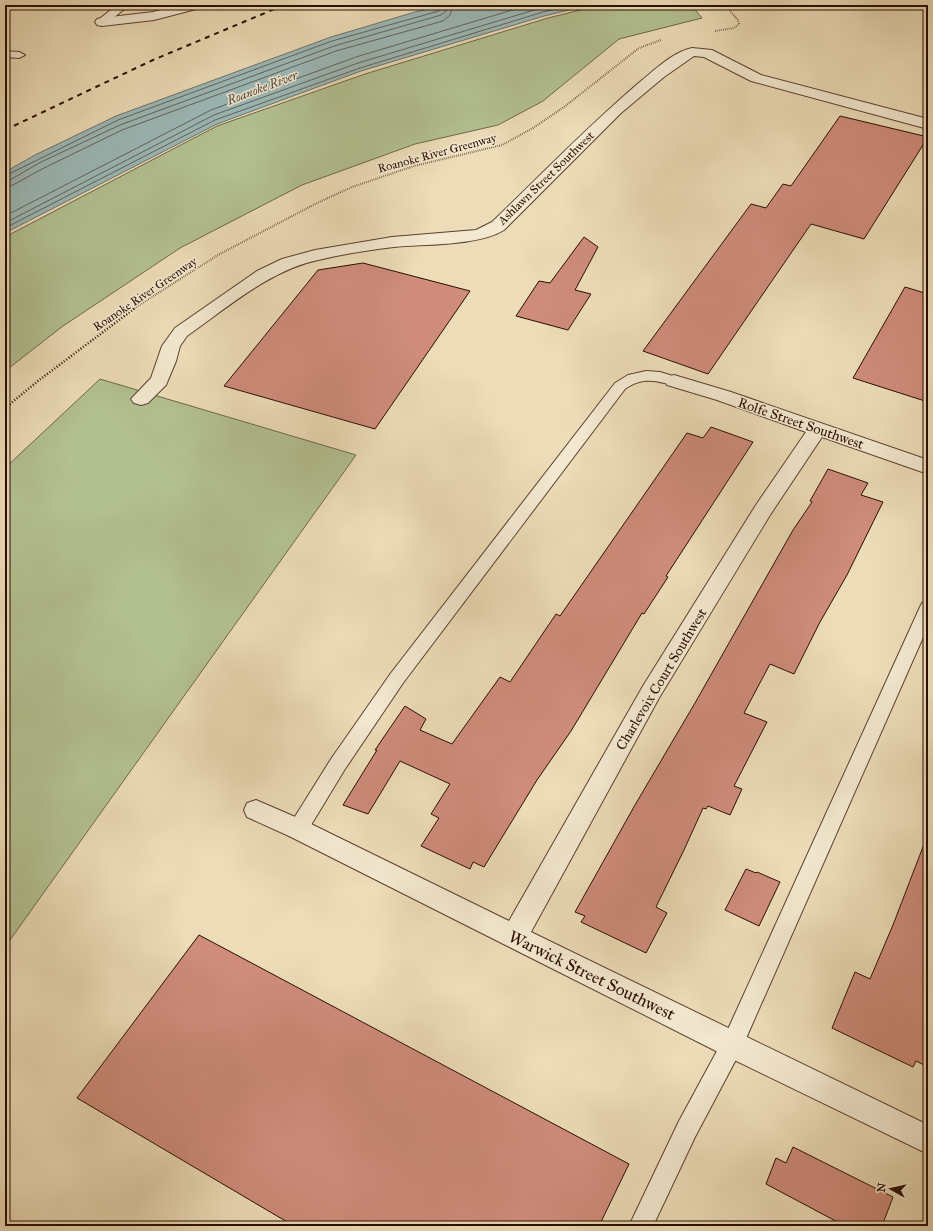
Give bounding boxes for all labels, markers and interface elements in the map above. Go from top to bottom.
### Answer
water label: Roanoke River [224,67,301,109]
street label: Ashlawn Street Southwest [494,128,598,228]
street label: Roanoke River Greenway [376,130,498,176]
street label: Roanoke River Greenway [90,254,200,334]
street label: Rolfe Street Southwest [736,394,866,453]
street label: Charlevoix Court Southwest [612,605,711,753]
street label: Warwick Street Southwest [505,926,678,1025]
north arrow [871,1169,911,1209]
text: N [875,1181,889,1193]

